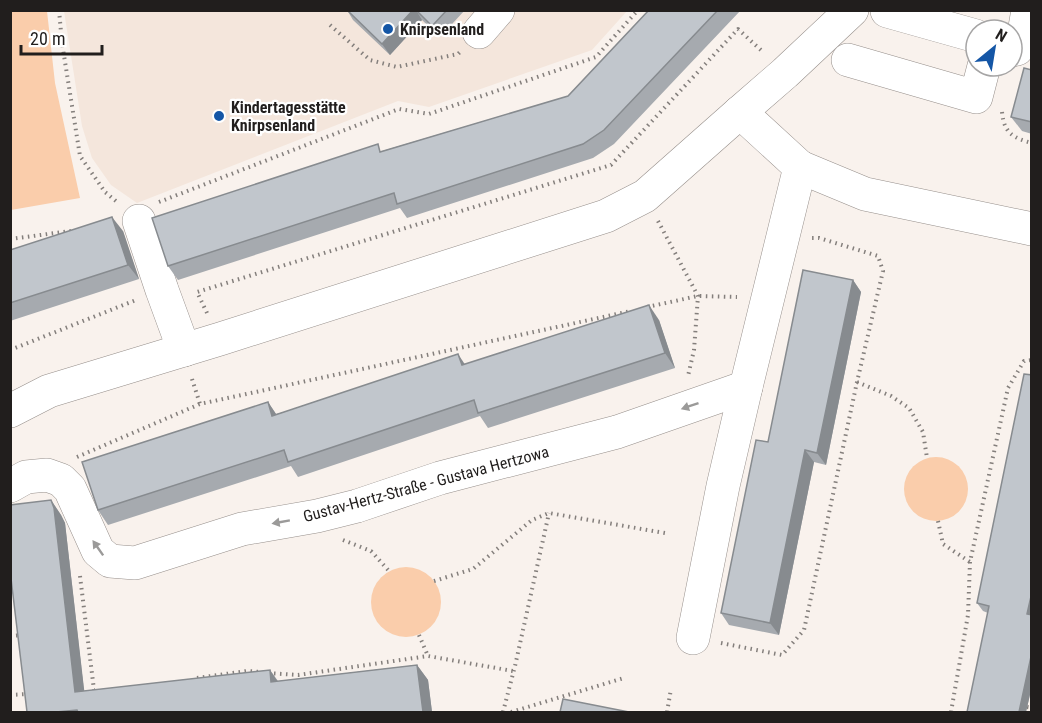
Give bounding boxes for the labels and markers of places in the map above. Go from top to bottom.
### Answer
place label: Knirpsenland [400,20,484,39]
marker: Knirpsenland [381,22,395,36]
place label: Kindertagesstätte Knirpsenland [231,98,346,135]
marker: Kindertagesstätte Knirpsenland [212,109,226,123]

